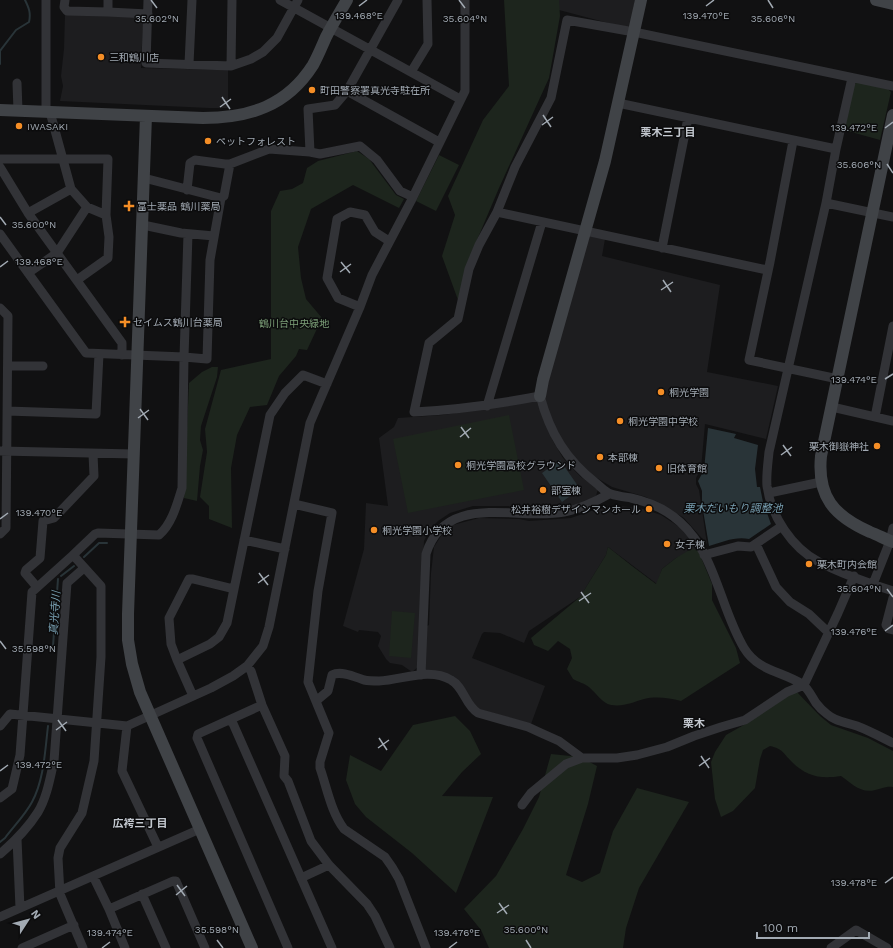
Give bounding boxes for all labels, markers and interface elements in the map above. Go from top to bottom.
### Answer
text: 139.468°E [335,10,383,21]
text: 139.470°E [683,10,729,21]
text: 35.602°N [135,13,179,24]
text: 35.604°N [443,13,487,24]
text: 35.606°N [751,13,795,24]
marker: 三和鶴川店 [96,52,106,62]
place label: 三和鶴川店 [109,52,159,63]
marker: 町田警察署真光寺駐在所 [307,85,317,95]
place label: 町田警察署真光寺駐在所 [320,85,430,96]
marker: IWASAKI [14,121,24,131]
place label: IWASAKI [27,121,68,132]
text: 139.472°E [831,122,877,133]
district label: 栗木三丁目 [641,126,696,139]
marker: ペットフォレスト [203,136,213,146]
place label: ペットフォレスト [216,136,296,147]
text: 35.606°N [837,159,881,170]
marker: 富士薬品 鶴川薬局 [124,201,134,211]
place label: 富士薬品 鶴川薬局 [137,201,220,212]
text: 35.600°N [12,219,56,230]
text: 139.468°E [15,256,63,267]
marker: セイムス鶴川台薬局 [120,317,130,327]
place label: セイムス鶴川台薬局 [133,317,223,328]
park label: 鶴川台中央緑地 [259,318,330,329]
text: 139.474°E [831,374,877,385]
marker: 桐光学園 [656,387,666,397]
place label: 桐光学園 [669,387,709,398]
marker: 桐光学園中学校 [615,416,625,426]
place label: 桐光学園中学校 [628,416,698,427]
place label: 栗木御嶽神社 [809,441,869,452]
marker: 栗木御嶽神社 [872,441,882,451]
marker: 本部棟 [595,452,605,462]
place label: 本部棟 [608,452,638,463]
marker: 桐光学園高校グラウンド [453,460,463,470]
place label: 桐光学園高校グラウンド [466,460,576,471]
marker: 旧体育館 [654,463,664,473]
place label: 旧体育館 [667,463,707,474]
marker: 部室棟 [538,485,548,495]
place label: 部室棟 [551,485,581,496]
water label: 栗木だいもり調整池 [684,502,783,515]
place label: 松井裕樹デザインマンホール [511,504,641,515]
marker: 松井裕樹デザインマンホール [644,504,654,514]
text: 139.470°E [16,507,62,518]
marker: 桐光学園小学校 [369,525,379,535]
place label: 桐光学園小学校 [382,525,452,536]
marker: 女子棟 [662,539,672,549]
place label: 女子棟 [675,539,705,550]
marker: 栗木町内会館 [804,559,814,569]
place label: 栗木町内会館 [817,559,877,570]
text: 35.604°N [837,583,881,594]
water label: 真光寺川 [47,590,63,635]
text: 139.476°E [831,626,877,637]
text: 35.598°N [12,643,56,654]
district label: 栗木 [683,717,705,730]
text: 139.472°E [16,759,62,770]
district label: 広袴三丁目 [113,817,168,830]
text: 139.478°E [831,877,877,888]
north arrow [8,900,48,940]
text: N [28,907,43,922]
scale bar [757,914,869,940]
text: 100 m [763,921,798,935]
text: 35.598°N [195,924,239,935]
text: 35.600°N [504,924,548,935]
text: 139.474°E [87,927,133,938]
text: 139.476°E [434,927,480,938]

